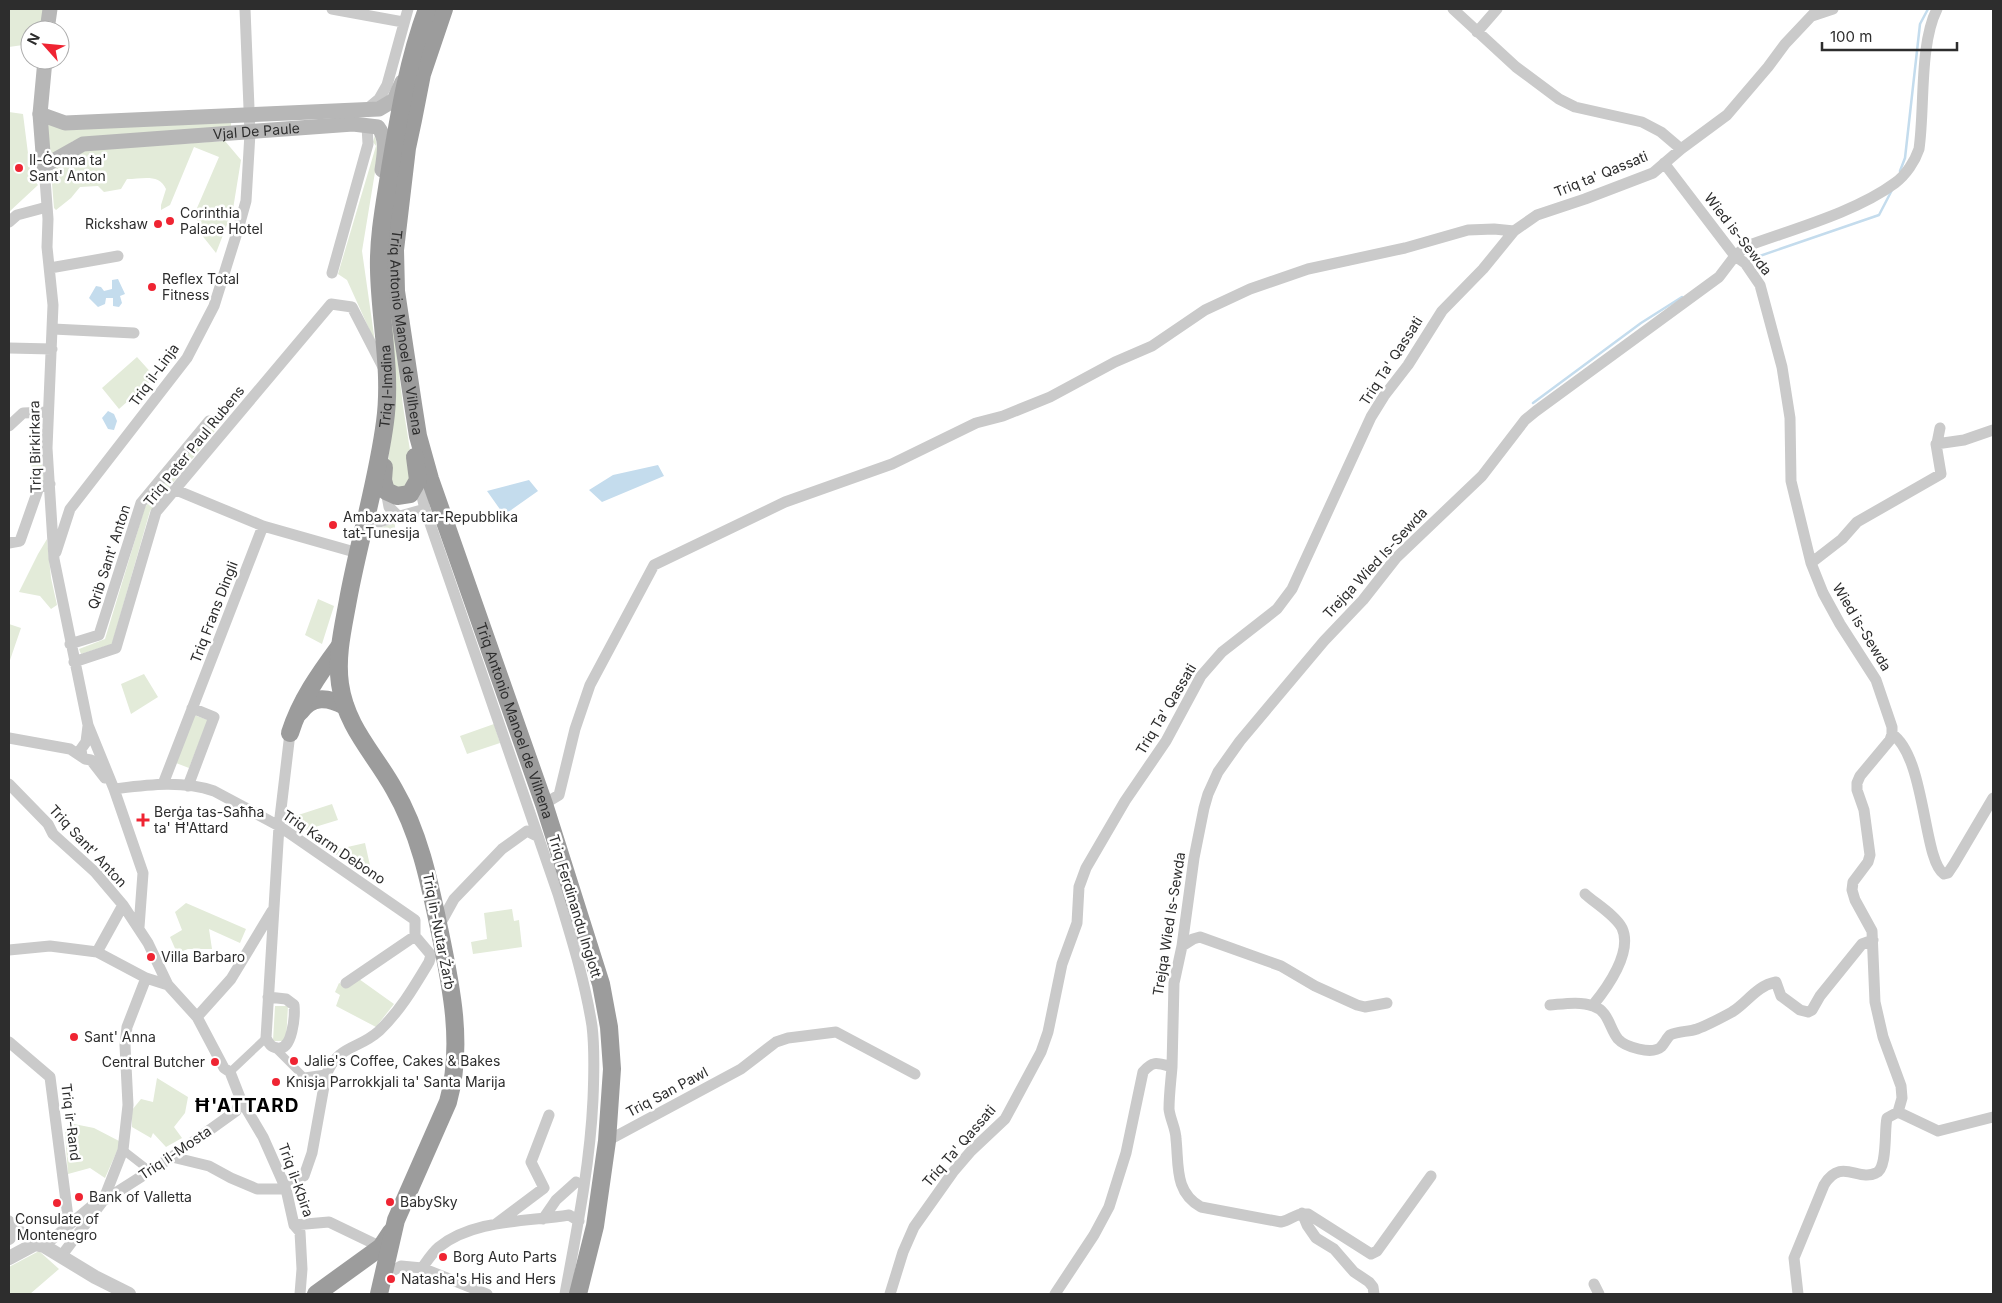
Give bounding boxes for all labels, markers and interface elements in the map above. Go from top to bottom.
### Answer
north arrow [20,20,70,70]
scale bar [1822,20,1957,52]
text: 100 m [1830,27,1872,46]
text: N [23,30,43,47]
street label: Vjal De Paule [212,119,300,142]
street label: Triq ta' Qassati [1552,147,1650,200]
place label: Il-Ġonna ta' Sant' Anton [29,151,106,184]
marker: Il-Ġonna ta' Sant' Anton [13,162,25,174]
street label: Wied is-Sewda [1701,189,1776,278]
place label: Corinthia Palace Hotel [180,204,263,237]
place label: Rickshaw [85,215,148,232]
marker: Corinthia Palace Hotel [164,215,176,227]
marker: Rickshaw [152,218,164,230]
street label: Triq Antonio Manoel de Vilhena [387,229,427,436]
place label: Reflex Total Fitness [162,270,239,303]
marker: Reflex Total Fitness [146,281,158,293]
street label: Triq Ta' Qassati [1355,313,1426,408]
street label: Triq il-Linja [125,340,182,410]
street label: Triq l-Imdina [375,344,395,429]
street label: Triq Peter Paul Rubens [140,382,248,510]
street label: Triq Birkirkara [25,400,44,494]
street label: Qrib Sant' Anton [84,502,133,611]
street label: Trejqa Wied Is-Sewda [1319,504,1430,622]
place label: Ambaxxata tar-Repubblika tat-Tunesija [343,508,518,541]
marker: Ambaxxata tar-Repubblika tat-Tunesija [327,519,339,531]
street label: Triq Frans Dingli [186,559,241,665]
street label: Wied is-Sewda [1829,580,1895,674]
street label: Triq Antonio Manoel de Vilhena [473,620,557,821]
street label: Triq Ta' Qassati [1132,660,1199,757]
street label: Triq Sant' Anton [46,801,131,890]
place label: Berġa tas-Saħħa ta' Ħ'Attard [154,803,264,836]
street label: Triq Karm Debono [280,806,389,887]
marker: Berġa tas-Saħħa ta' Ħ'Attard [136,813,150,827]
street label: Triq Ferdinandu Inglott [546,832,605,980]
street label: Trejqa Wied Is-Sewda [1149,851,1188,997]
street label: Triq in-Nutar Żarb [420,871,459,991]
place label: Villa Barbaro [161,948,245,965]
marker: Villa Barbaro [145,951,157,963]
place label: Sant' Anna [84,1028,156,1045]
marker: Sant' Anna [68,1031,80,1043]
place label: Jalie's Coffee, Cakes & Bakes [304,1052,500,1069]
place label: Central Butcher [102,1053,205,1070]
marker: Jalie's Coffee, Cakes & Bakes [288,1055,300,1067]
marker: Central Butcher [209,1056,221,1068]
street label: Triq San Pawl [623,1063,711,1120]
place label: Knisja Parrokkjali ta' Santa Marija [286,1073,506,1090]
marker: Knisja Parrokkjali ta' Santa Marija [270,1076,282,1088]
street label: Triq ir-Rand [58,1082,85,1162]
district label: Ħ'ATTARD [195,1094,299,1117]
street label: Triq Ta' Qassati [918,1101,999,1190]
street label: Triq il-Mosta [135,1122,214,1183]
street label: Triq il-Kbira [275,1141,318,1219]
place label: Bank of Valletta [89,1188,192,1205]
marker: Bank of Valletta [73,1191,85,1203]
place label: BabySky [400,1193,458,1210]
marker: BabySky [384,1196,396,1208]
marker: Consulate of Montenegro [51,1197,63,1209]
place label: Consulate of Montenegro [15,1210,99,1243]
place label: Borg Auto Parts [453,1248,557,1265]
marker: Borg Auto Parts [437,1251,449,1263]
place label: Natasha's His and Hers [401,1270,556,1287]
marker: Natasha's His and Hers [385,1273,397,1285]

